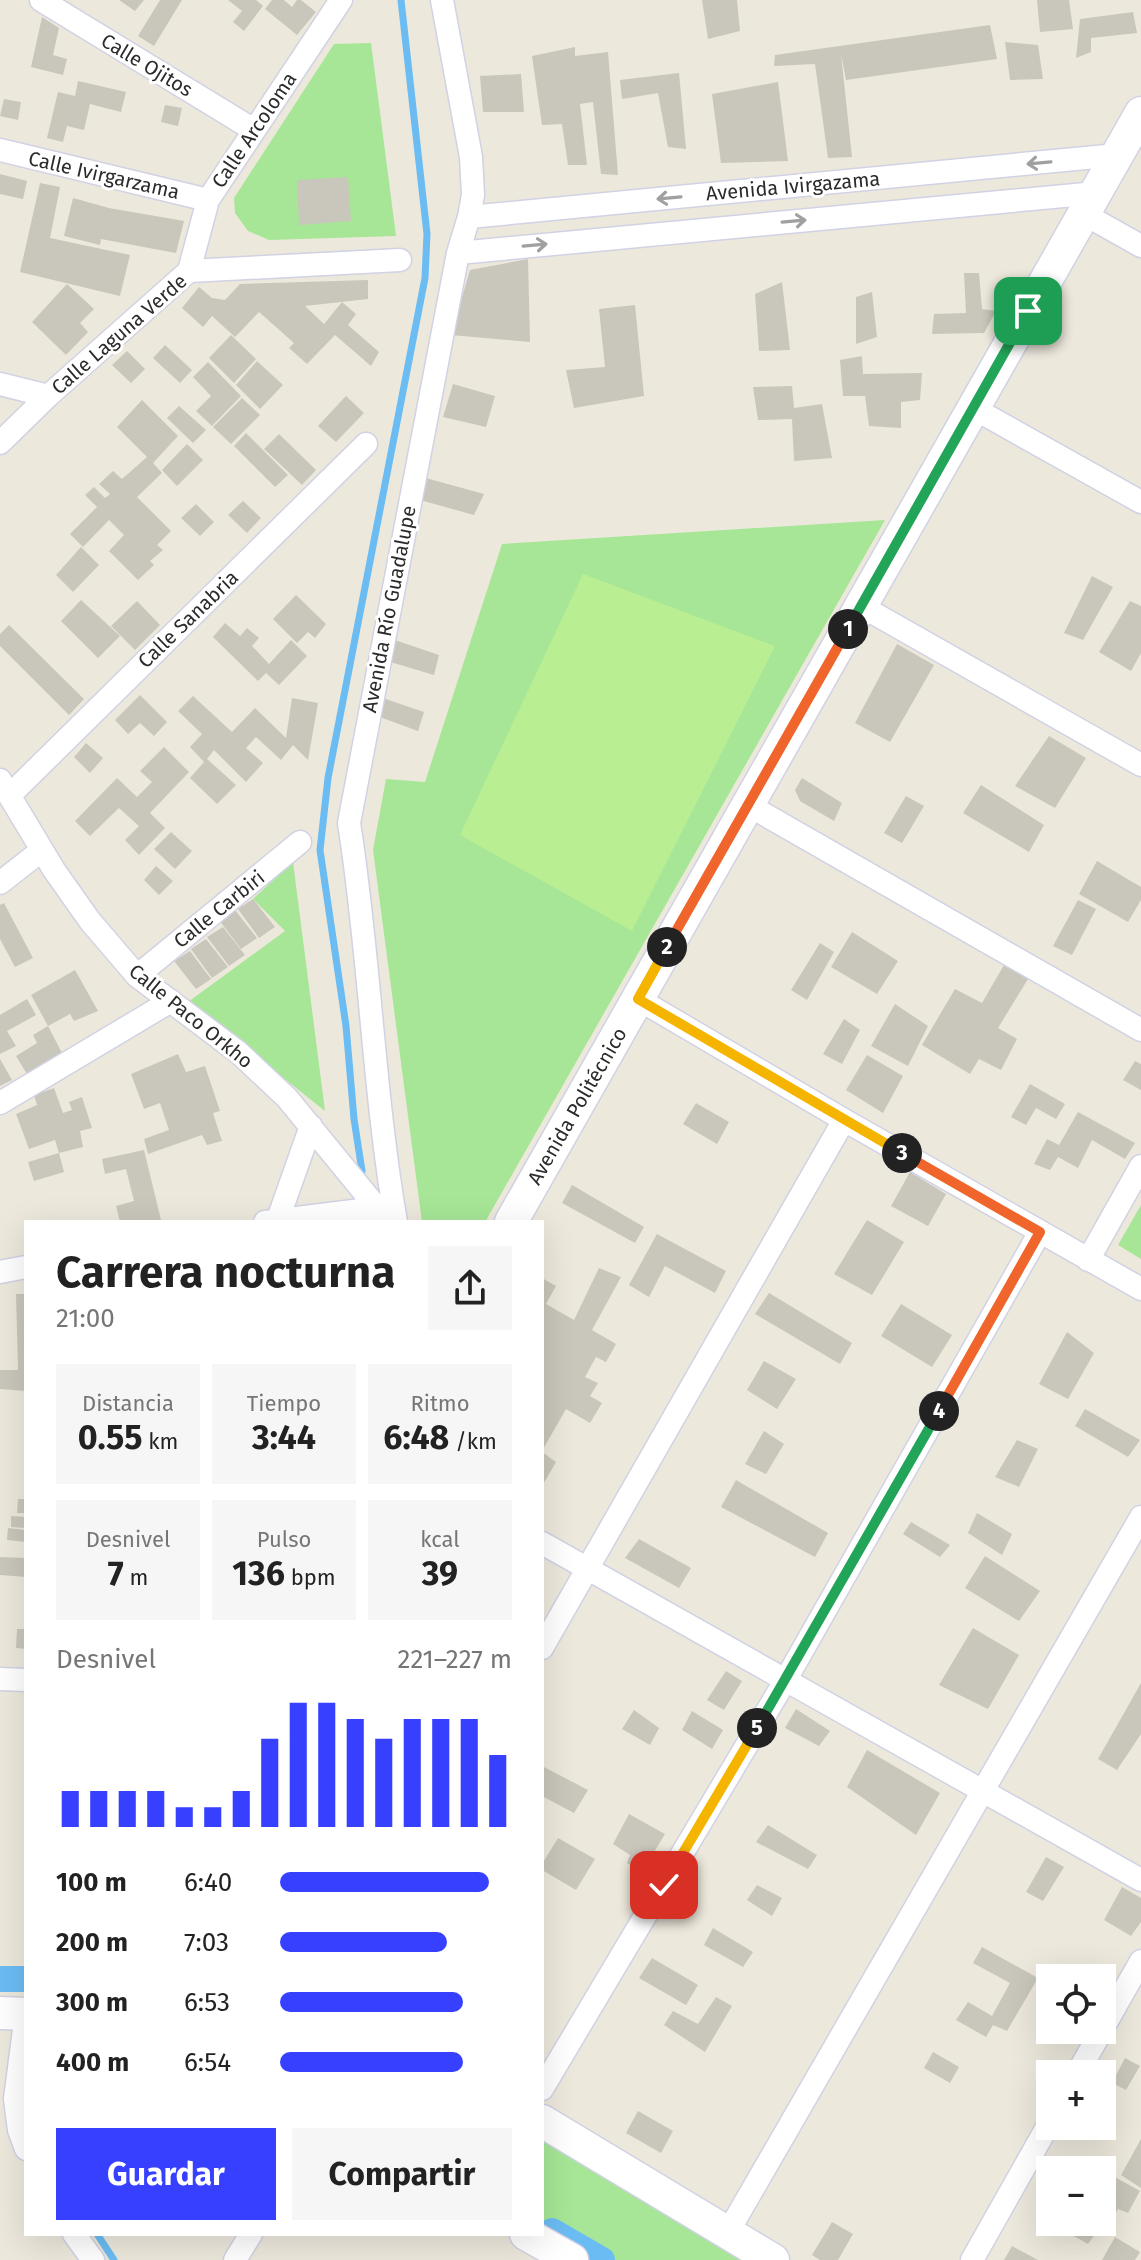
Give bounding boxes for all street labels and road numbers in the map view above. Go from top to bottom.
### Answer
street label: Calle Ojitos [97,28,197,102]
street label: Calle Arcoloma [206,68,302,192]
street label: Calle Ivirgarzama [26,146,182,204]
street label: Avenida Ivirgazama [705,166,881,206]
street label: Calle Laguna Verde [47,269,191,399]
street label: Avenida Río Guadalupe [357,503,421,715]
street label: Calle Sanabria [133,565,243,673]
street label: Calle Carbiri [169,865,269,953]
street label: Calle Paco Orkho [124,959,258,1073]
street label: Avenida Politécnico [522,1023,632,1189]

